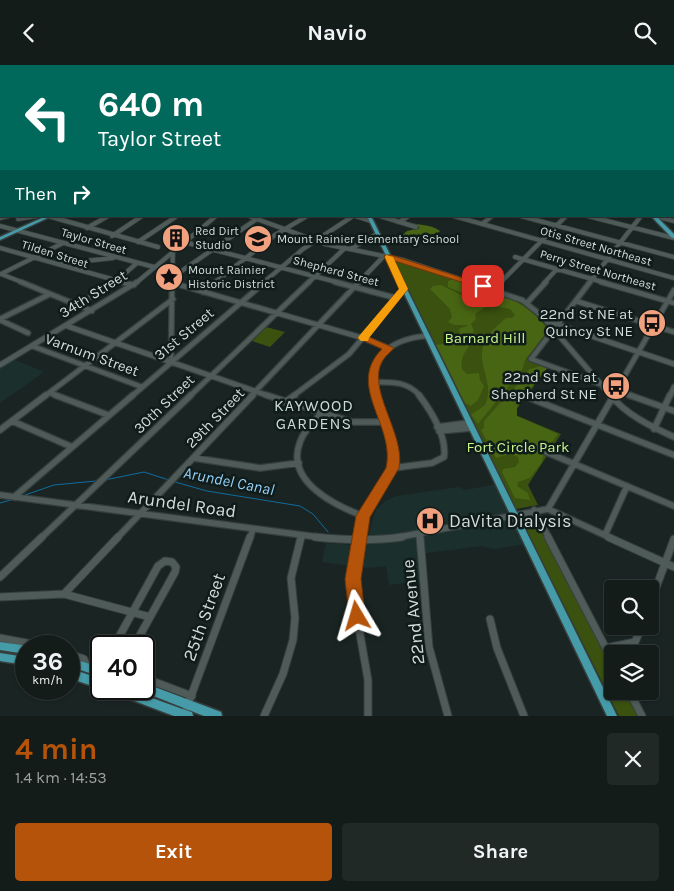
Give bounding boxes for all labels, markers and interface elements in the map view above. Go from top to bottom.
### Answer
icon: back [15,19,43,47]
icon: search [631,19,659,47]
text: Navio [307,20,367,46]
text: 640 m [98,84,204,125]
icon: left [15,85,80,150]
text: Taylor Street [98,126,221,152]
icon: right [67,180,95,208]
text: Then [15,183,57,205]
building icon: Red Dirt Studio [161,223,191,253]
street label: Otis Street Northeast [539,223,654,269]
place label: Red Dirt Studio [195,224,239,252]
school or university icon: Mount Rainier Elementary School [243,224,273,254]
street label: Taylor Street [60,225,129,257]
place label: Mount Rainier Elementary School [277,232,459,246]
street label: Tilden Street [20,237,91,271]
street label: Perry Street Northeast [538,247,658,293]
street label: Shepherd Street [292,253,381,289]
place icon: Mount Rainier Historic District [154,262,184,292]
place label: Mount Rainier Historic District [188,263,275,291]
pin [462,265,504,307]
street label: 34th Street [56,266,131,322]
icon: arrive [469,272,497,300]
street label: 31st Street [151,304,218,364]
place label: 22nd St NE at Quincy St NE [540,305,633,340]
bus stop icon: 22nd St NE at Quincy St NE [637,308,667,338]
park label: Barnard Hill [444,329,526,347]
street label: Varnum Street [43,330,142,380]
place label: 22nd St NE at Shepherd St NE [491,368,597,403]
street label: 30th Street [130,370,198,437]
bus stop icon: 22nd St NE at Shepherd St NE [601,371,631,401]
street label: 29th Street [182,384,248,452]
district label: KAYWOOD GARDENS [274,396,354,433]
park label: Fort Circle Park [467,438,570,456]
water label: Arundel Canal [182,463,276,499]
street label: Arundel Road [126,486,238,522]
hospital icon: DaVita Dialysis [415,506,445,536]
place label: DaVita Dialysis [449,510,571,532]
street label: 22nd Avenue [397,558,429,666]
street label: 25th Street [178,570,230,664]
map controls [604,580,659,700]
button: search [604,580,659,635]
position arrow [330,589,382,641]
speed limit sign: 40 [90,635,155,700]
button: layers [604,645,659,700]
text: 36 [32,647,63,676]
text: km/h [32,673,63,687]
text: 4 min [15,731,97,767]
button: close [607,733,659,785]
text: 1.4 km · 14:53 [15,768,107,787]
button: Exit [15,823,332,881]
button: Share [342,823,659,881]

